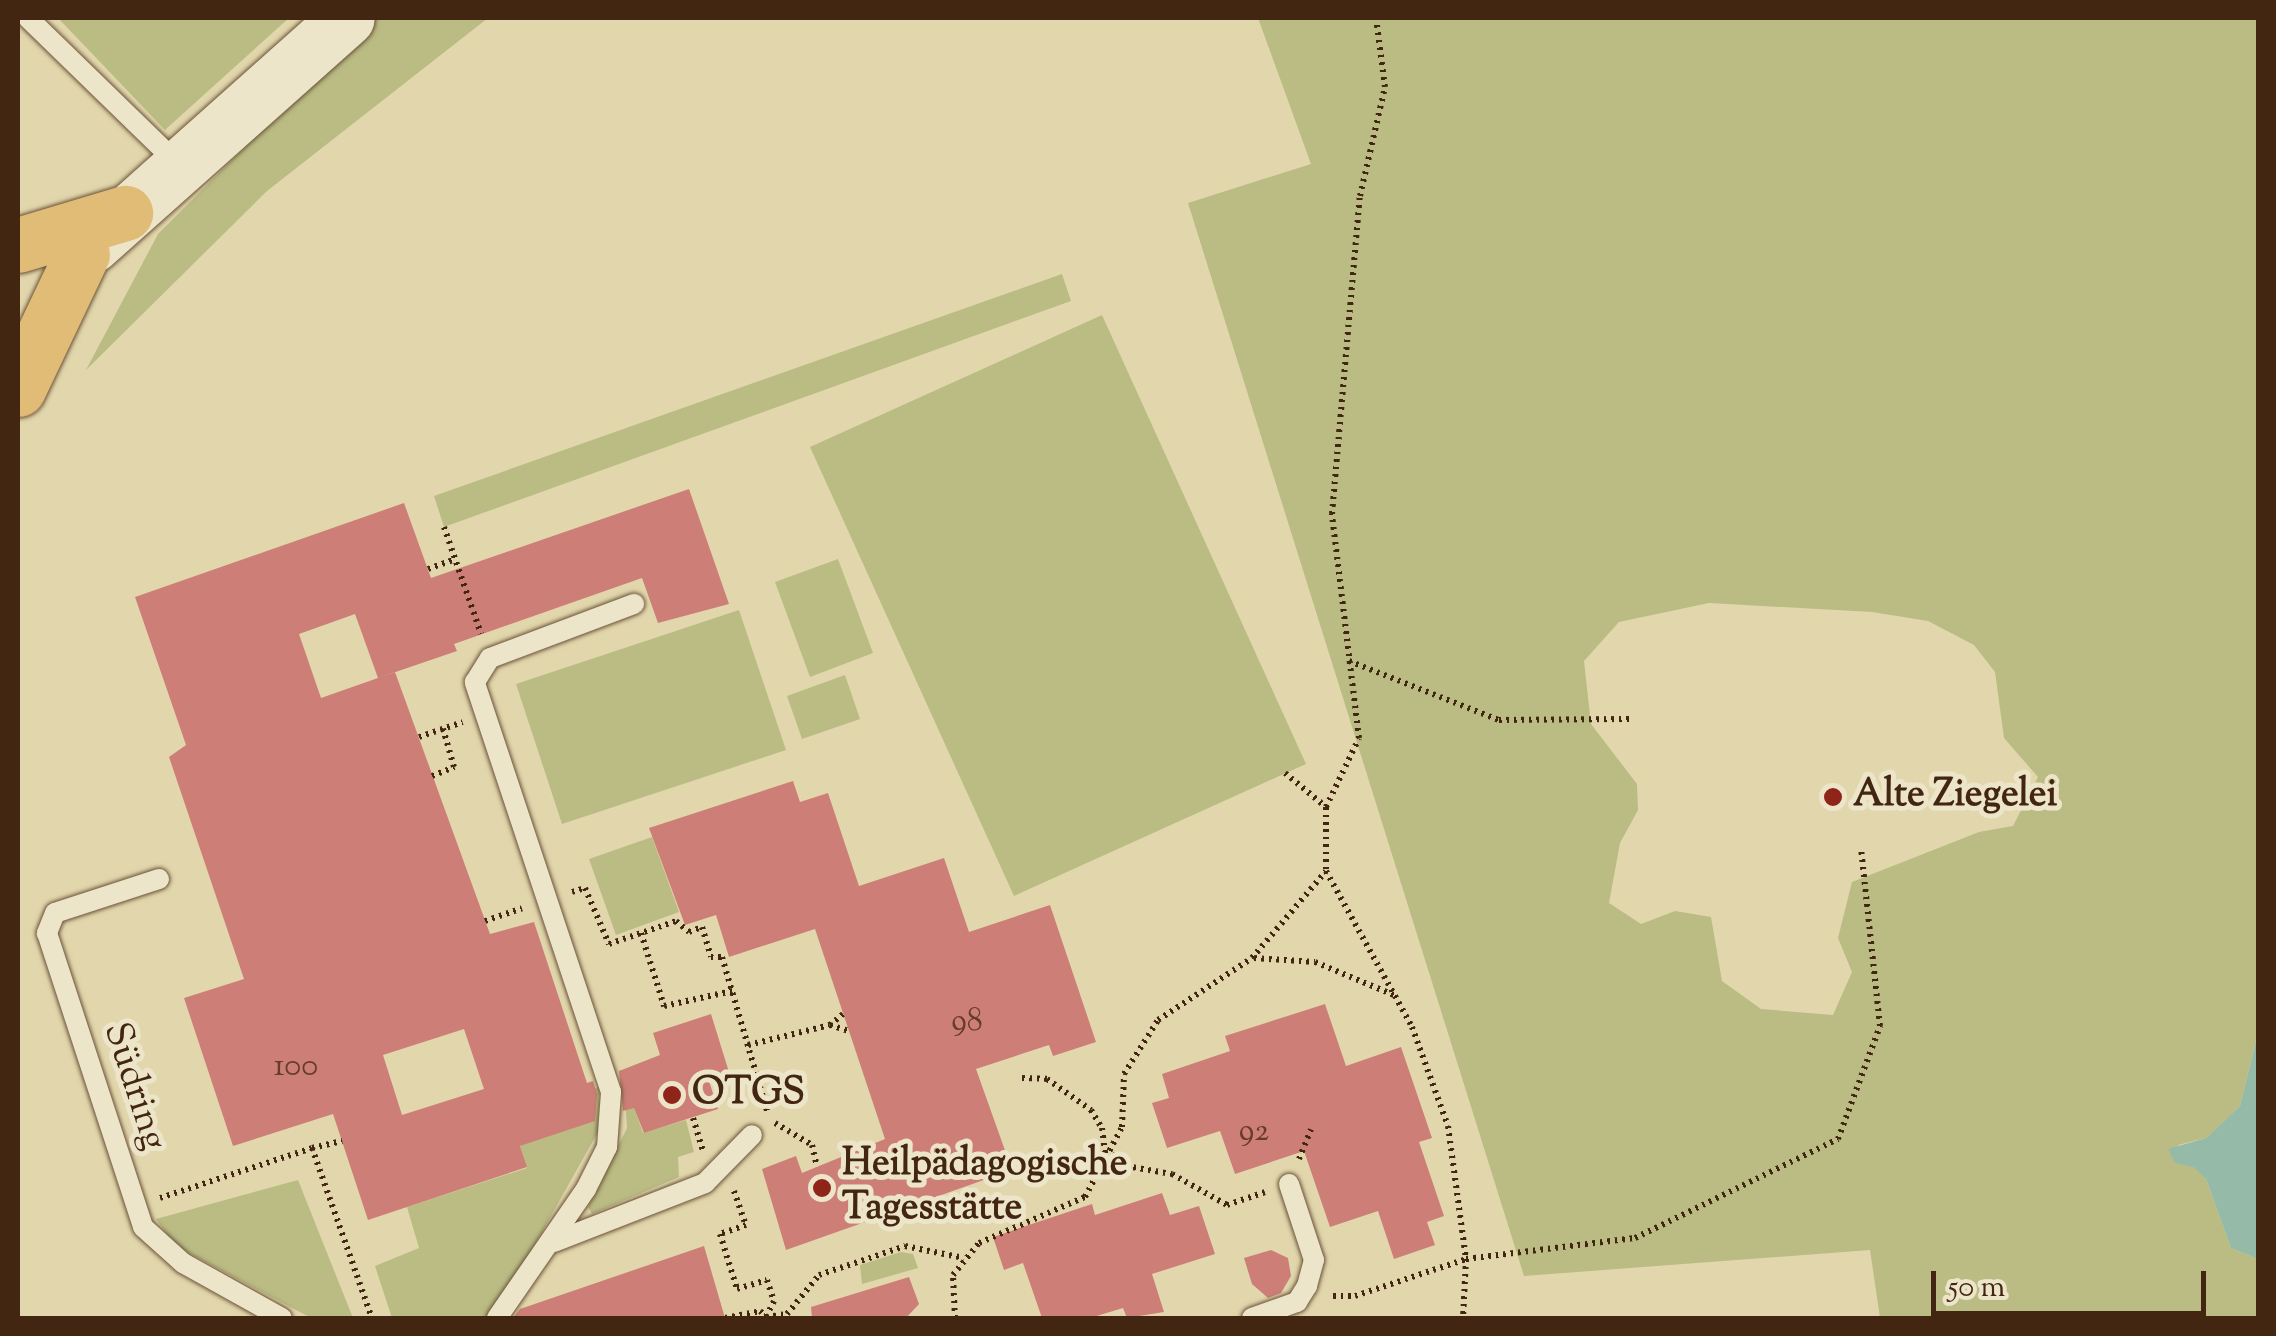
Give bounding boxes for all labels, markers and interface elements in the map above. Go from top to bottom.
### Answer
place label: Alte Ziegelei [1853,774,2057,820]
marker: Alte Ziegelei [1822,786,1844,808]
house number: 98 [951,1003,983,1041]
street label: Südring [91,1018,175,1156]
house number: 100 [274,1048,318,1086]
place label: OTGS [692,1072,805,1118]
marker: OTGS [661,1084,683,1106]
house number: 92 [1239,1113,1269,1151]
place label: Heilpädagogische Tagesstätte [842,1143,1127,1232]
marker: Heilpädagogische Tagesstätte [811,1177,833,1199]
scale bar [1936,1251,2211,1313]
text: 50 m [1948,1267,2005,1310]

